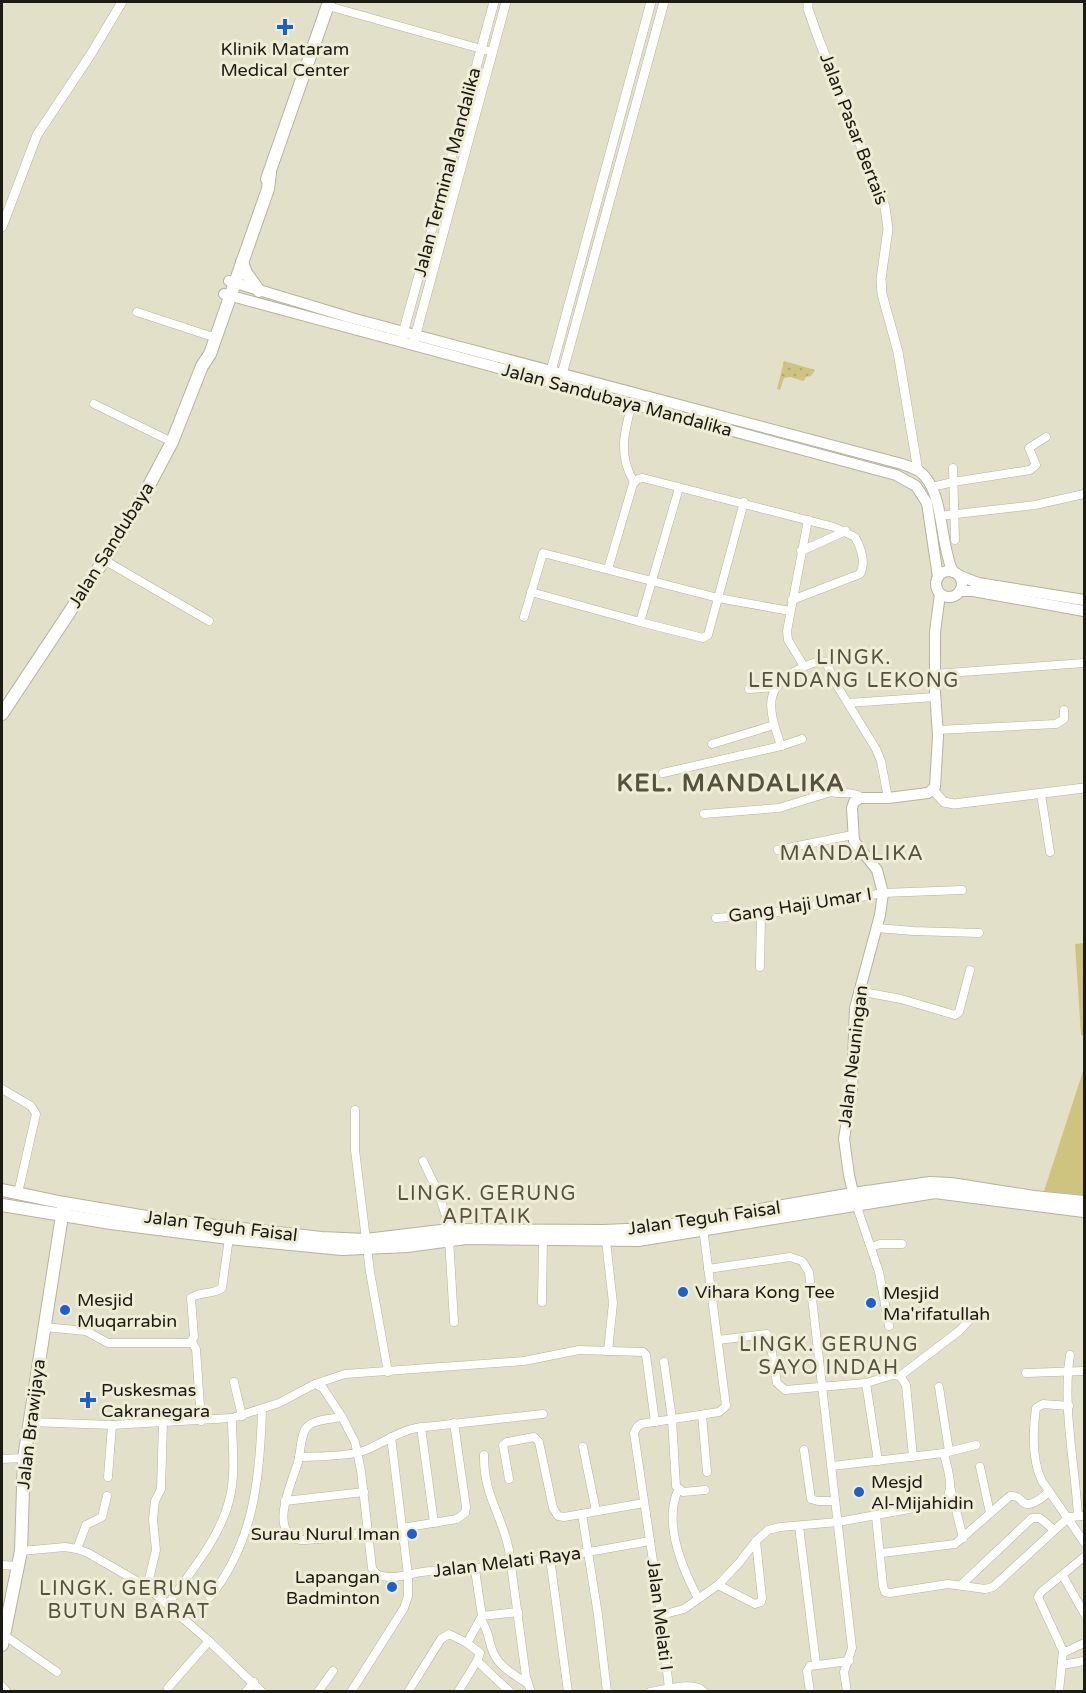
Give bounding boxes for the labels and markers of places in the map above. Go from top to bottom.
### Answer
marker: Klinik Mataram Medical Center [276,18,294,36]
place label: Klinik Mataram Medical Center [220,38,350,81]
place label: Vihara Kong Tee [695,1281,835,1303]
place label: Mesjid Ma'rifatullah [883,1282,990,1325]
marker: Vihara Kong Tee [676,1285,690,1299]
place label: Mesjid Muqarrabin [77,1289,177,1332]
marker: Mesjid Ma'rifatullah [864,1296,878,1310]
marker: Mesjid Muqarrabin [58,1303,72,1317]
place label: Puskesmas Cakranegara [101,1379,210,1422]
marker: Puskesmas Cakranegara [79,1391,97,1409]
place label: Mesjd Al-Mijahidin [871,1471,974,1514]
marker: Mesjd Al-Mijahidin [852,1485,866,1499]
place label: Surau Nurul Iman [251,1523,400,1545]
marker: Surau Nurul Iman [405,1527,419,1541]
place label: Lapangan Badminton [286,1566,380,1609]
marker: Lapangan Badminton [385,1580,399,1594]

